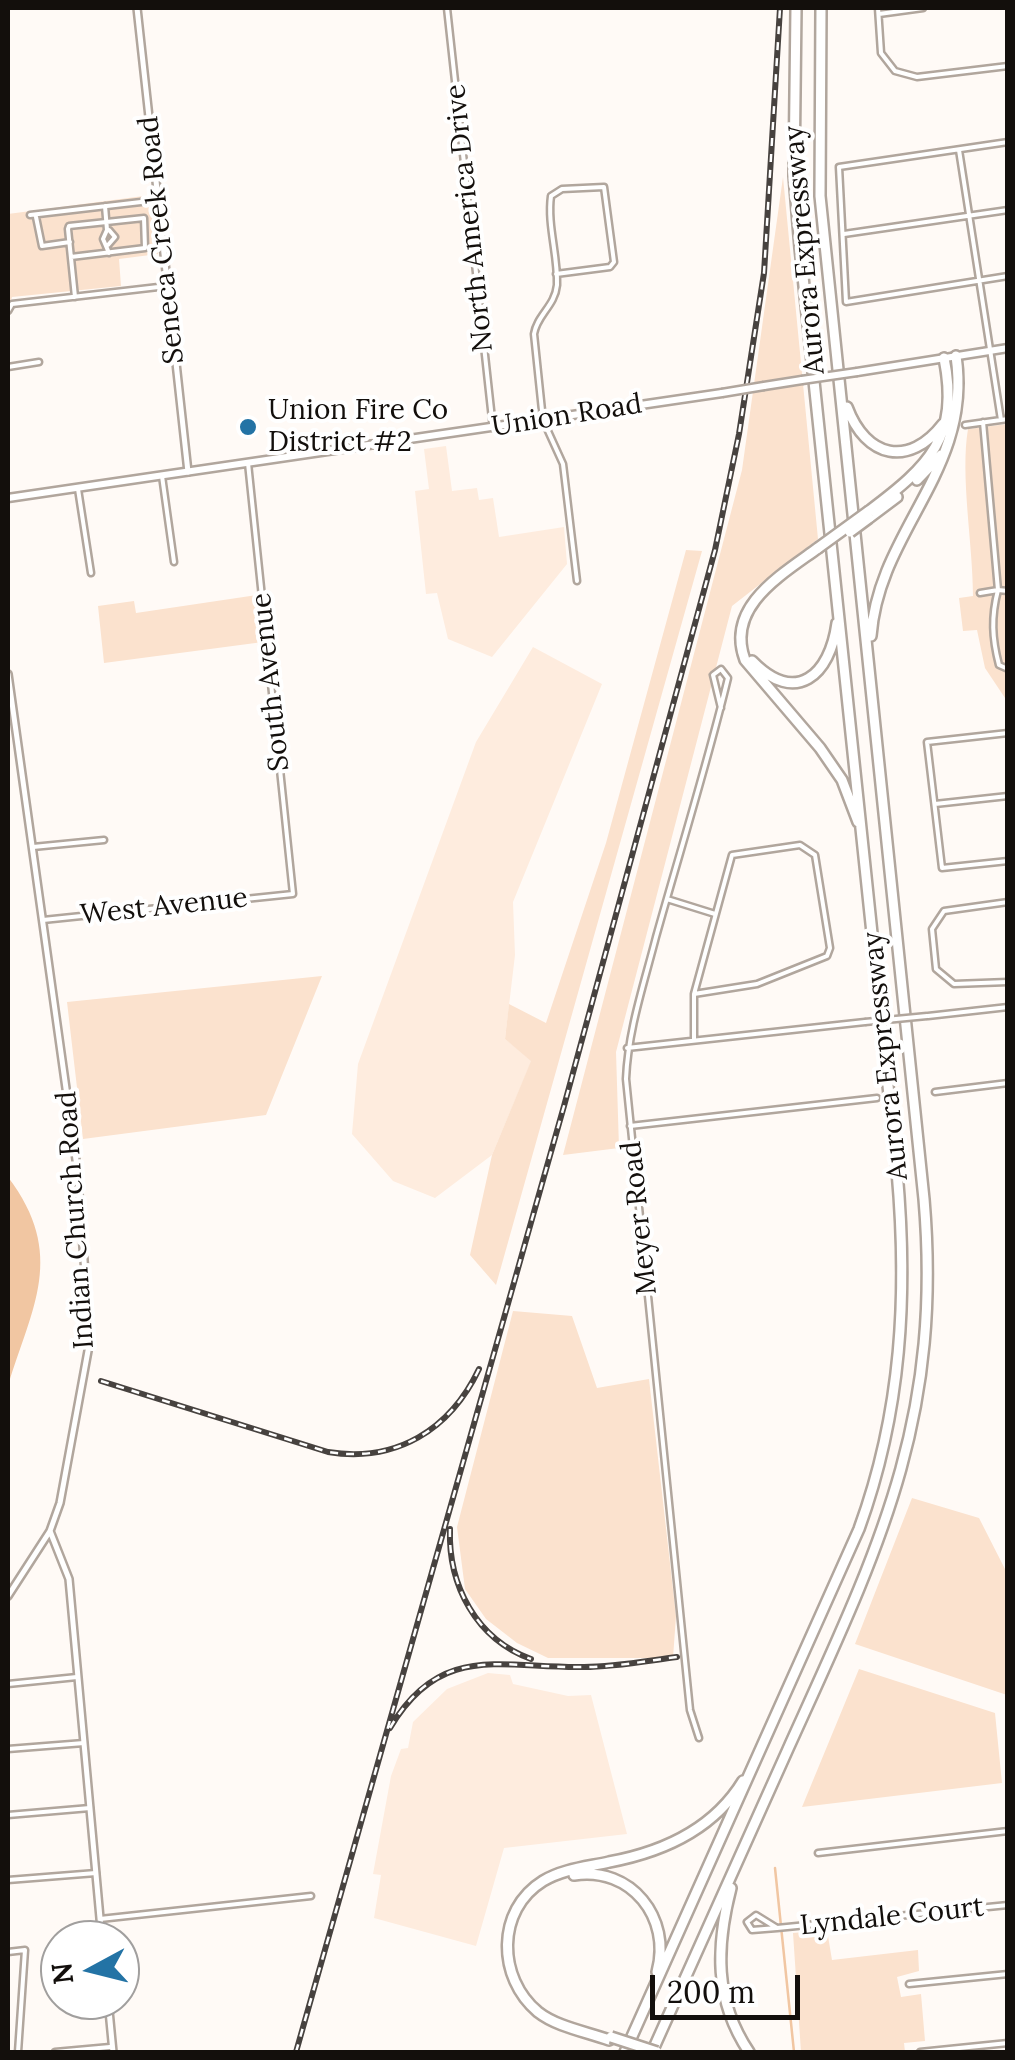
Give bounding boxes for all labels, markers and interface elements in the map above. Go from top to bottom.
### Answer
street label: North America Drive [439,82,501,354]
street label: Seneca Creek Road [132,115,192,365]
street label: Aurora Expressway [777,124,833,376]
street label: Union Road [489,388,645,444]
place label: Union Fire Co District #2 [268,394,448,460]
marker: Union Fire Co District #2 [237,416,259,438]
street label: South Avenue [245,591,297,773]
street label: West Avenue [79,882,249,932]
street label: Aurora Expressway [856,930,916,1182]
street label: Indian Church Road [50,1090,102,1350]
street label: Meyer Road [615,1139,665,1297]
street label: Lyndale Court [799,1891,985,1943]
north arrow [40,1920,140,2020]
scale bar [655,1955,805,2017]
text: N [43,1960,81,1986]
text: 200 m [667,1973,755,2011]

